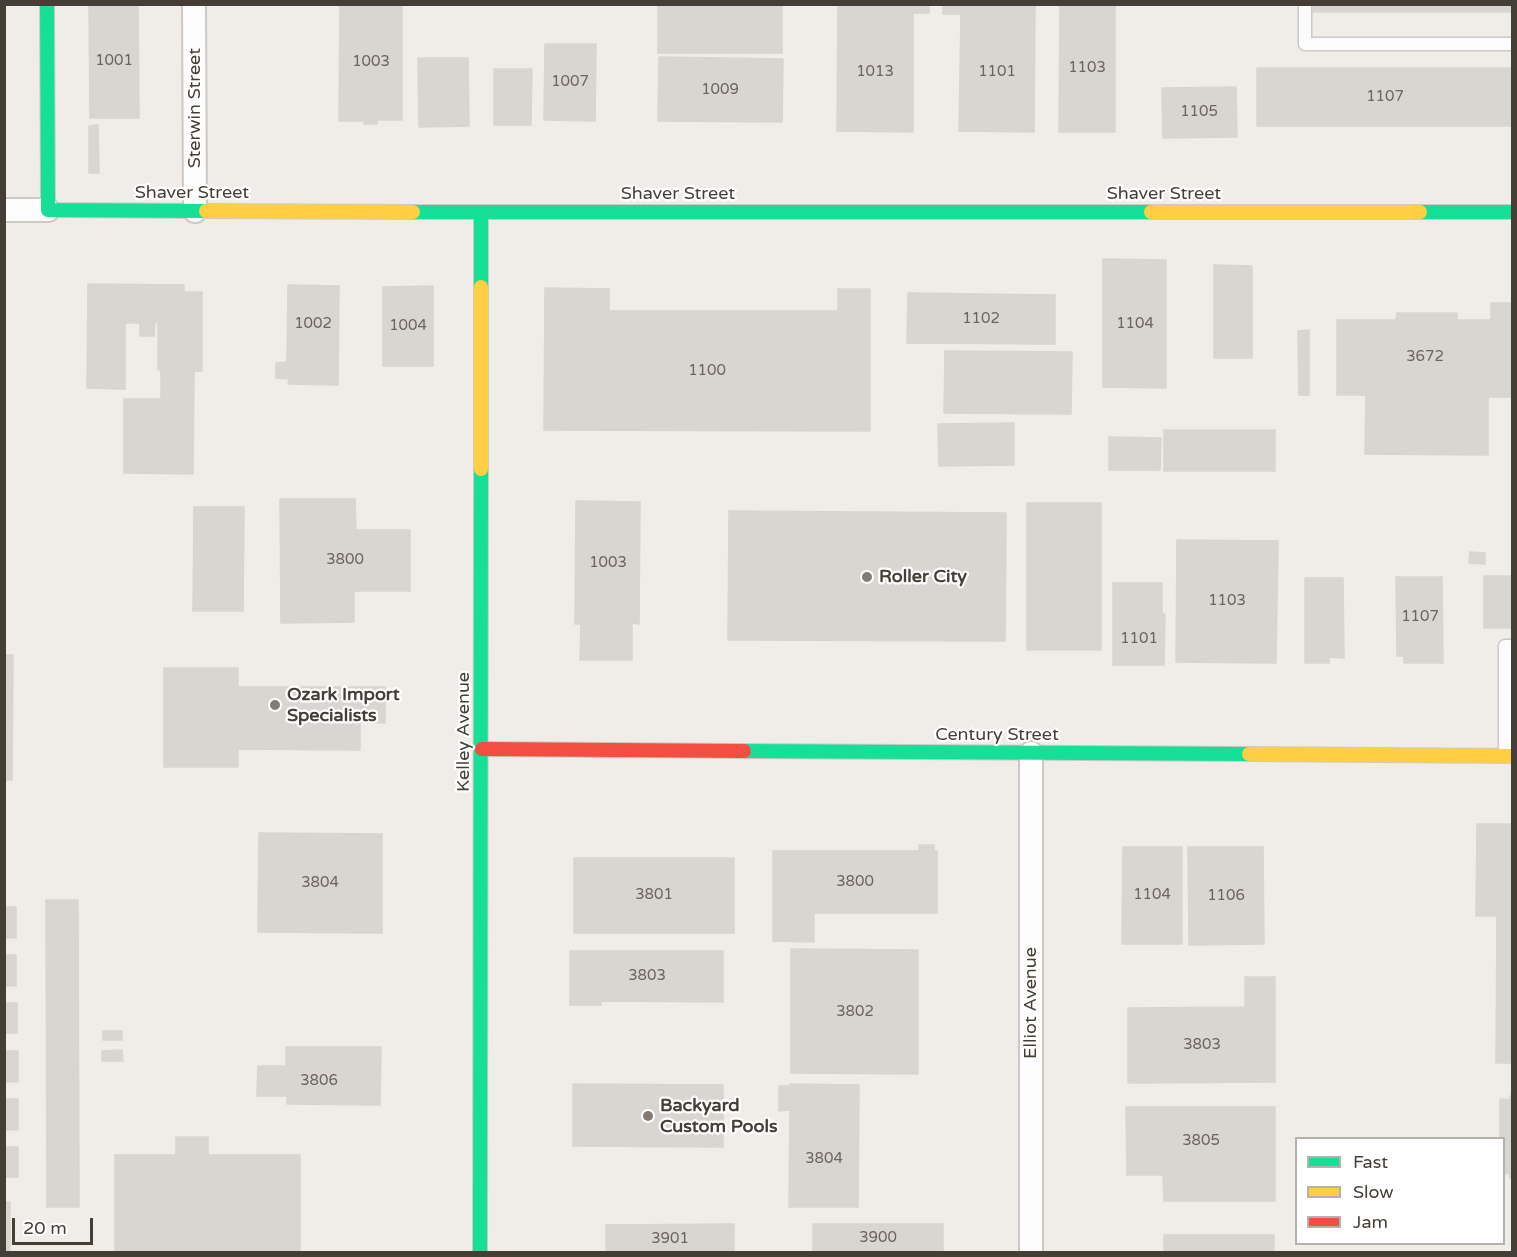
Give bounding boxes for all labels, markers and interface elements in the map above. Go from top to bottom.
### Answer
street label: Sterwin Street [184,48,206,168]
house number: 1001 [95,52,133,70]
house number: 1003 [352,53,390,71]
house number: 1103 [1068,59,1106,77]
house number: 1013 [856,63,894,81]
house number: 1101 [978,63,1016,81]
house number: 1007 [551,73,589,91]
house number: 1009 [701,81,739,99]
house number: 1107 [1366,88,1404,106]
house number: 1105 [1180,103,1218,121]
street label: Shaver Street [135,182,249,204]
street label: Shaver Street [621,183,735,205]
street label: Shaver Street [1107,183,1221,205]
house number: 1102 [962,310,1000,328]
house number: 1002 [294,315,332,333]
house number: 1104 [1116,315,1154,333]
house number: 1004 [389,317,427,335]
house number: 3672 [1406,348,1444,366]
house number: 1100 [688,362,726,380]
house number: 3800 [326,551,364,569]
house number: 1003 [589,554,627,572]
place label: Roller City [879,566,967,588]
marker: Roller City [860,570,874,584]
house number: 1103 [1208,592,1246,610]
house number: 1107 [1401,608,1439,626]
house number: 1101 [1120,630,1158,648]
street label: Kelley Avenue [453,672,475,792]
place label: Ozark Import Specialists [287,684,400,726]
marker: Ozark Import Specialists [268,698,282,712]
street label: Century Street [935,724,1059,746]
house number: 3800 [836,873,874,891]
house number: 3804 [301,874,339,892]
house number: 3801 [635,886,673,904]
house number: 1104 [1133,886,1171,904]
house number: 1106 [1207,887,1245,905]
street label: Elliot Avenue [1020,947,1042,1059]
house number: 3803 [628,967,666,985]
house number: 3802 [836,1003,874,1021]
house number: 3803 [1183,1036,1221,1054]
house number: 3806 [300,1072,338,1090]
place label: Backyard Custom Pools [660,1095,778,1138]
marker: Backyard Custom Pools [641,1109,655,1123]
house number: 3805 [1182,1132,1220,1150]
legend [1295,1137,1505,1245]
house number: 3804 [805,1150,843,1168]
text: Fast [1353,1151,1388,1173]
text: Slow [1353,1181,1394,1203]
scale bar [15,1206,96,1244]
text: Jam [1353,1211,1388,1233]
text: 20 m [23,1217,67,1239]
house number: 3900 [859,1229,897,1247]
house number: 3901 [651,1230,689,1248]

